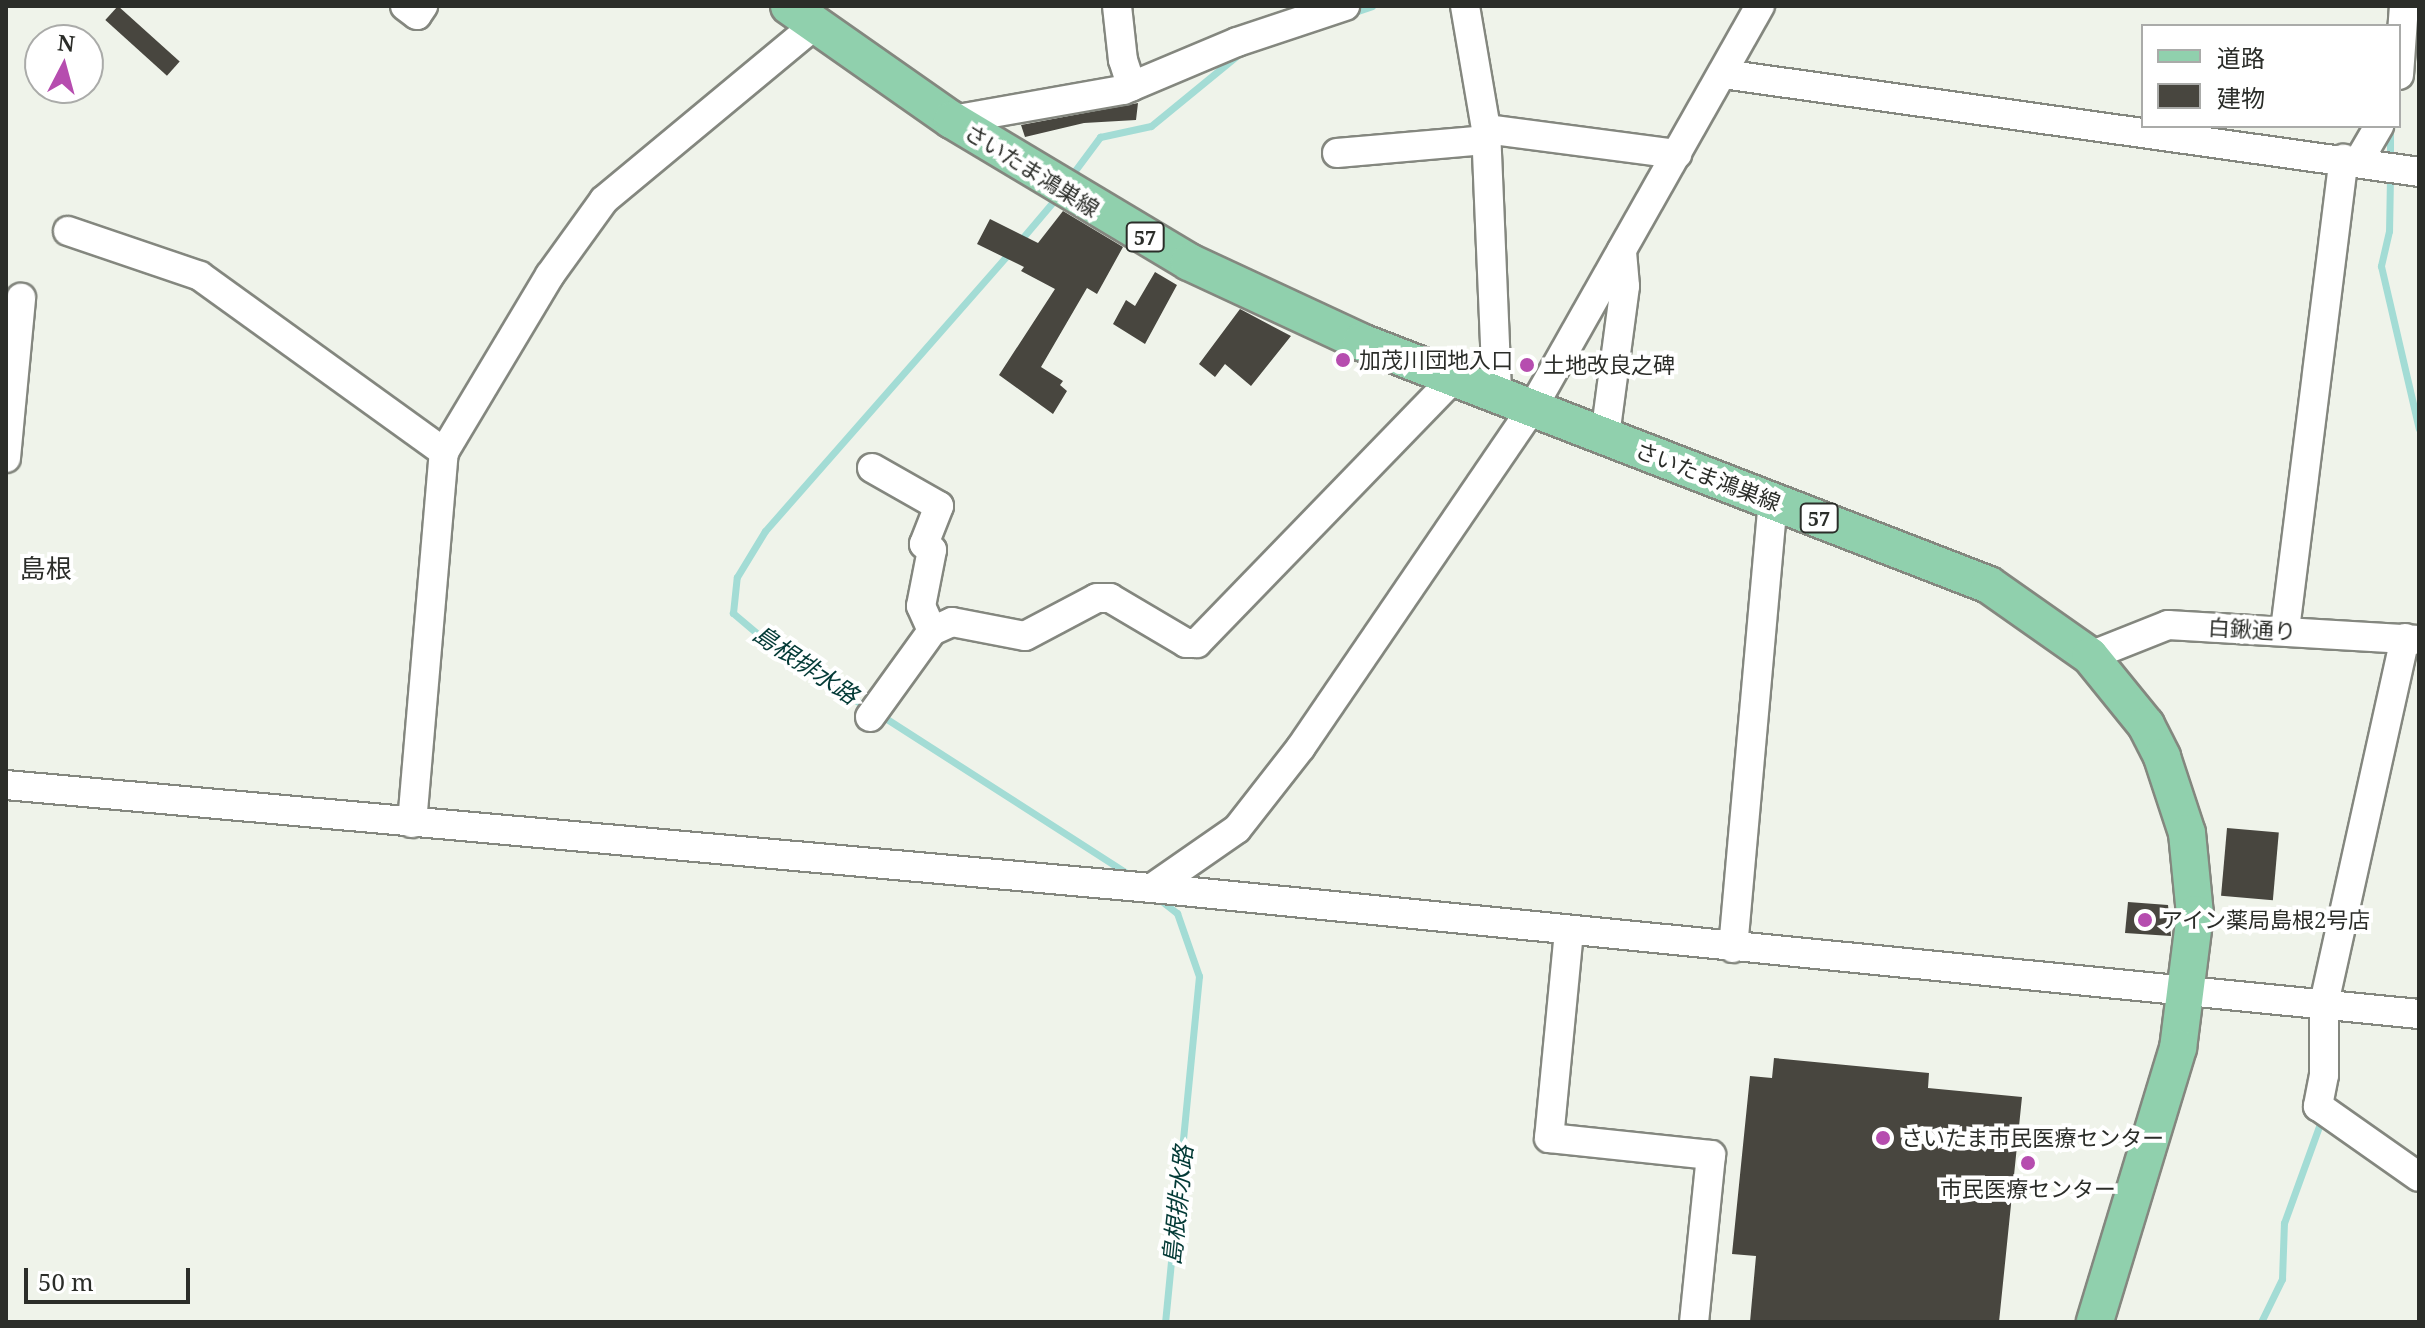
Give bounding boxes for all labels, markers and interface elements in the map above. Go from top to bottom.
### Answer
north arrow [24,24,104,104]
legend [2141,24,2401,128]
text: N [56,26,76,58]
text: 道路 [2217,41,2265,74]
text: 建物 [2217,81,2265,114]
street label: さいたま鴻巣線 [960,118,1104,222]
road number: 57 [1125,221,1165,253]
place label: 加茂川団地入口 [1359,347,1513,373]
marker: 加茂川団地入口 [1334,351,1352,369]
place label: 土地改良之碑 [1543,352,1675,378]
marker: 土地改良之碑 [1518,356,1536,374]
street label: さいたま鴻巣線 [1631,436,1785,516]
road number: 57 [1799,502,1839,534]
district label: 島根 [20,553,72,585]
street label: 白鍬通り [2207,614,2297,644]
water label: 島根排水路 [748,619,864,709]
place label: アイン薬局島根2号店 [2161,907,2371,933]
marker: アイン薬局島根2号店 [2136,911,2154,929]
place label: さいたま市民医療センター [1901,1125,2165,1151]
marker: さいたま市民医療センター [1872,1127,1894,1149]
water label: 島根排水路 [1156,1144,1198,1266]
marker: 市民医療センター [2019,1154,2037,1172]
place label: 市民医療センター [1940,1176,2116,1202]
scale bar [28,1252,194,1302]
text: 50 m [38,1265,94,1298]

